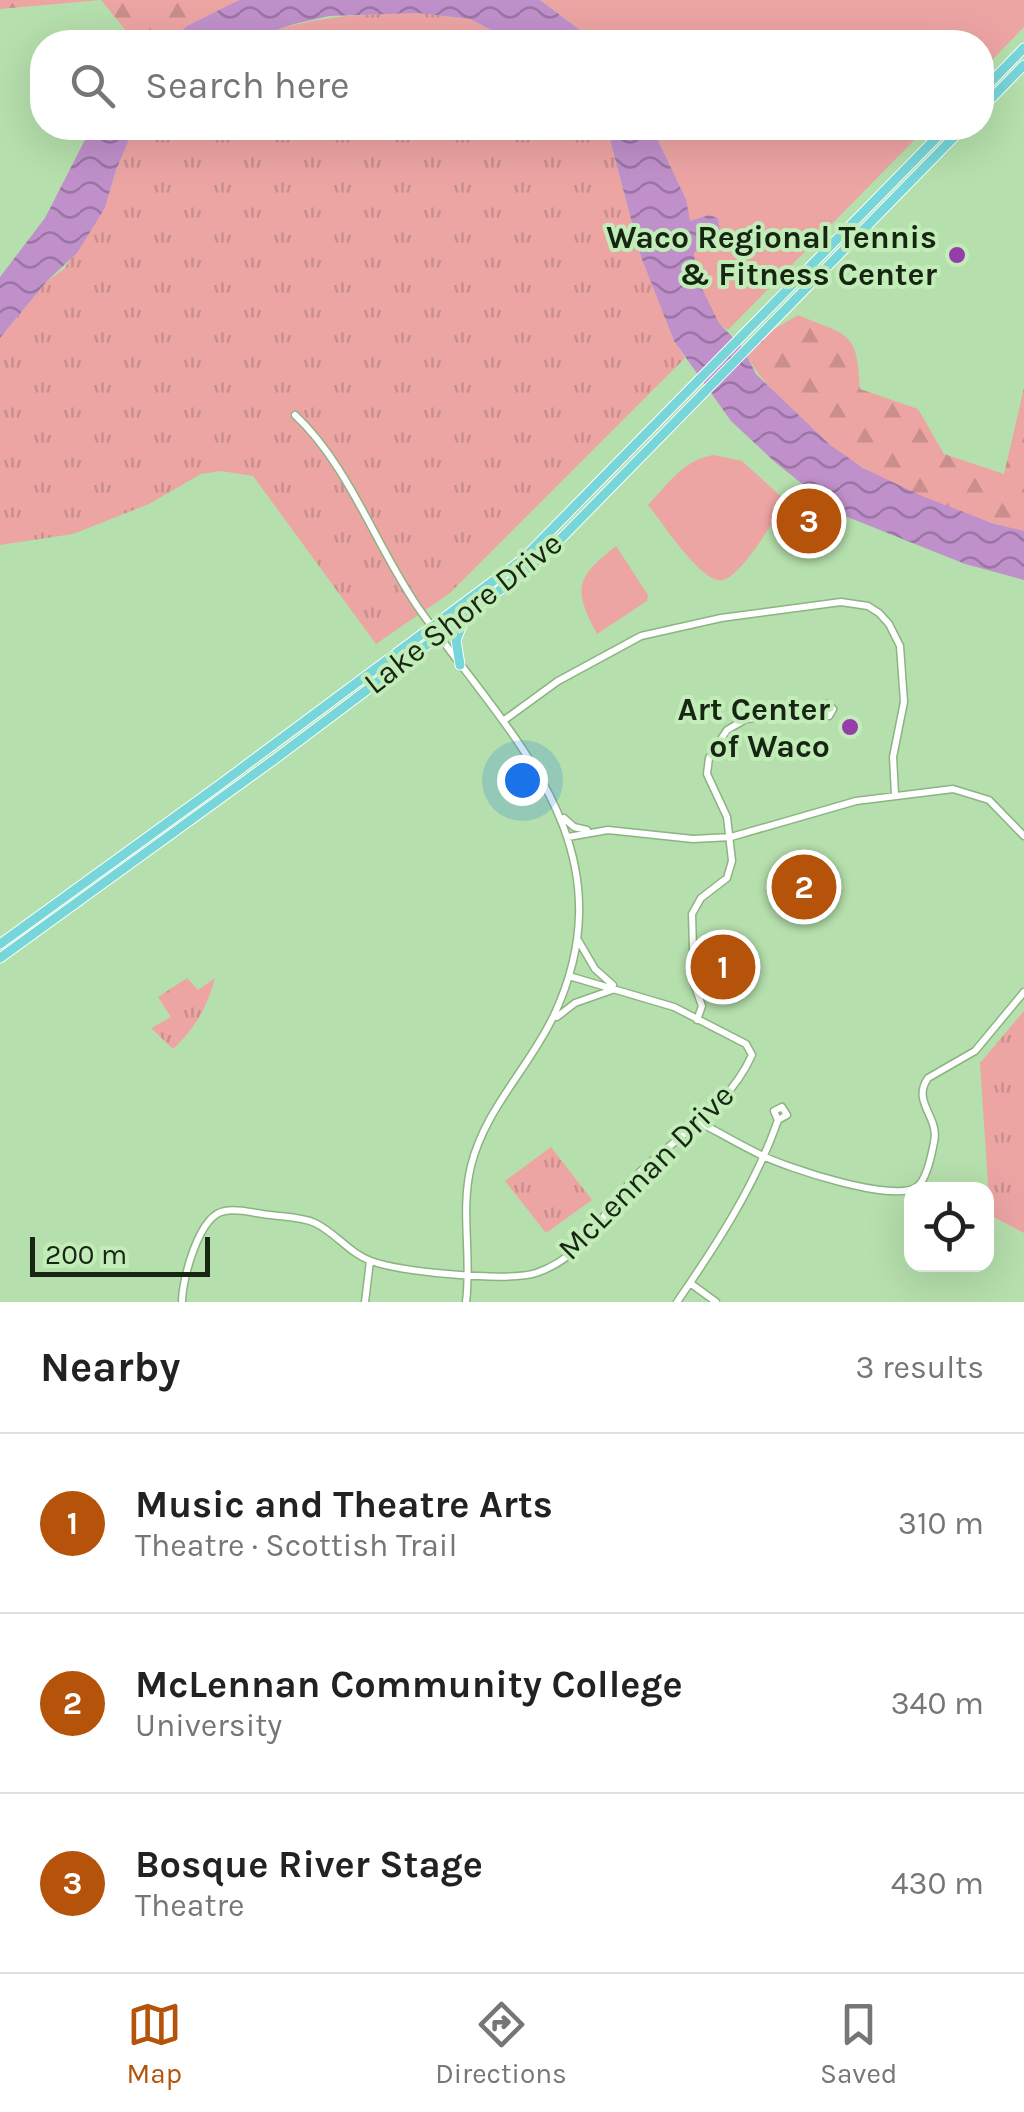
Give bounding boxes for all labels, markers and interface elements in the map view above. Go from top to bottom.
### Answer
search box [30,30,994,140]
icon: search [65,58,120,113]
text: Search here [145,63,349,108]
place label: Waco Regional Tennis & Fitness Center [606,219,937,293]
marker: Waco Regional Tennis & Fitness Center [946,244,968,266]
pin: 3 [776,484,842,558]
street label: Lake Shore Drive [357,524,569,702]
place label: Art Center of Waco [677,691,830,765]
marker: Art Center of Waco [839,716,861,738]
your location [497,755,548,806]
pin: 2 [772,850,836,924]
pin: 1 [690,930,756,1004]
street label: McLennan Drive [551,1077,741,1267]
map controls [904,1182,994,1272]
button: locate [904,1182,994,1272]
scale bar [30,1232,210,1276]
text: 200 m [45,1238,127,1271]
text: Nearby [40,1342,180,1392]
text: 3 results [856,1349,984,1386]
text: Music and Theatre Arts [135,1482,553,1527]
text: 1 [67,1505,78,1542]
text: 310 m [898,1505,984,1542]
text: Theatre · Scottish Trail [135,1527,457,1564]
text: McLennan Community College [135,1662,683,1707]
text: 2 [63,1685,82,1722]
text: 340 m [891,1685,984,1722]
text: University [135,1707,282,1744]
text: Bosque River Stage [135,1842,483,1887]
text: 3 [63,1865,82,1902]
text: 430 m [891,1865,984,1902]
text: Theatre [135,1887,244,1924]
tab: Map [127,1997,182,2090]
tab: Directions [435,1997,567,2090]
tab: Saved [820,1997,897,2090]

